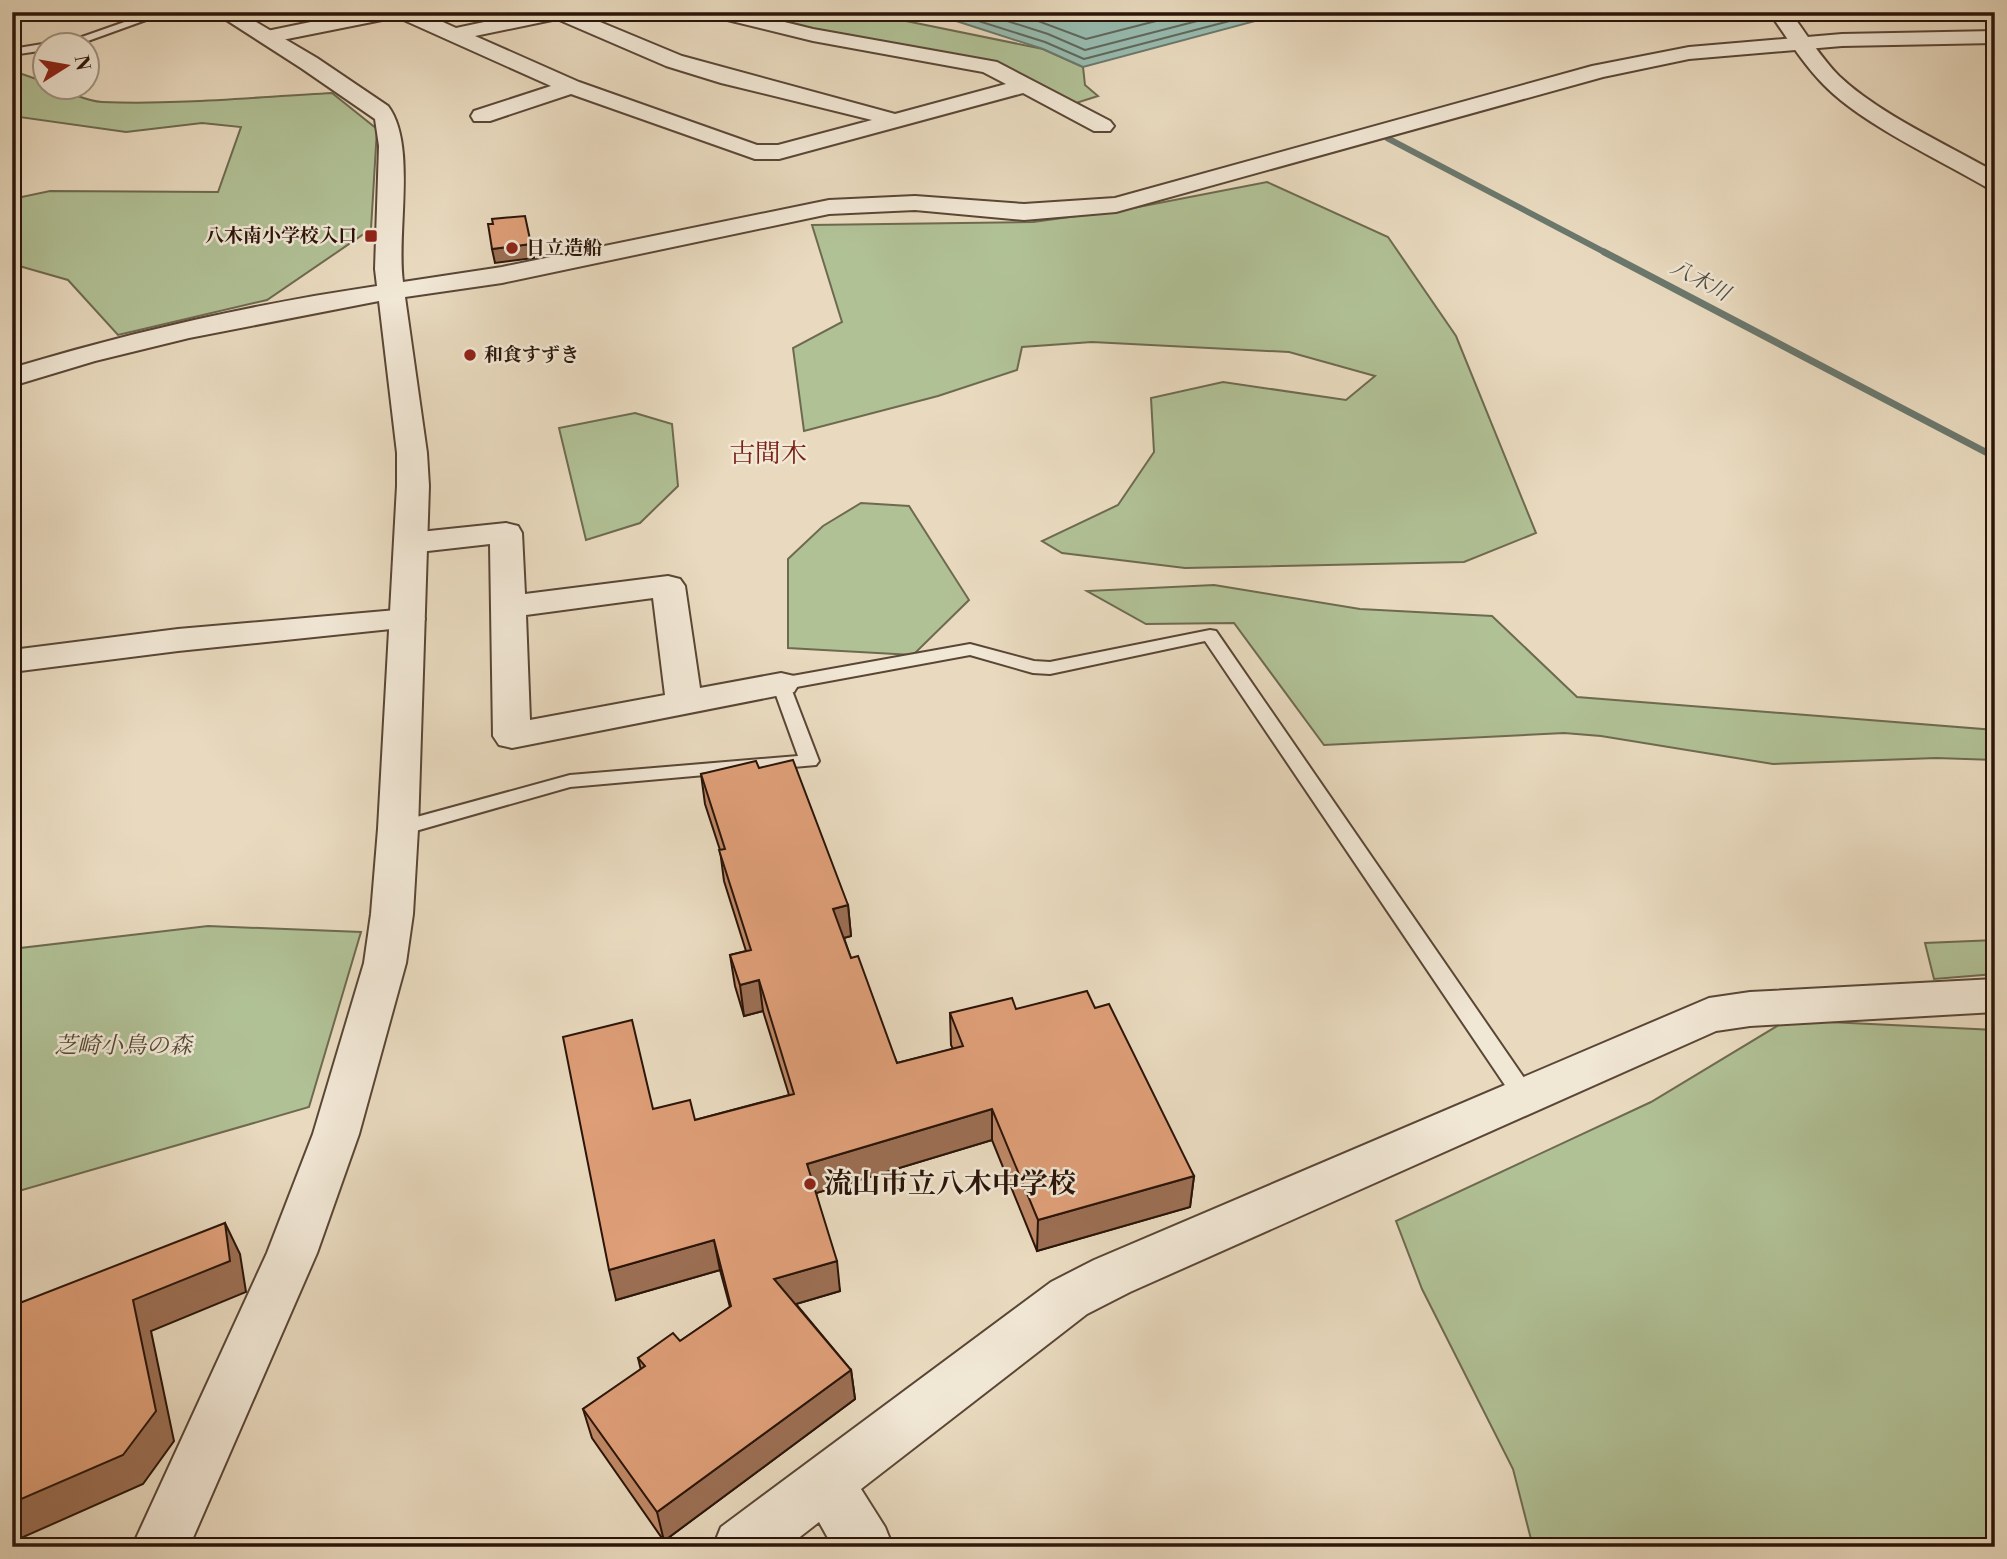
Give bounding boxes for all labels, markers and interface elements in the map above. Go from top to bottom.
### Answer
north arrow [32,32,102,102]
text: N [68,53,95,73]
place label: 八木南小学校入口 [205,224,357,248]
marker: 八木南小学校入口 [363,228,379,244]
place label: 日立造船 [526,236,602,260]
marker: 日立造船 [504,240,520,256]
water label: 八木川 [1666,255,1736,308]
place label: 和食すずき [484,343,579,367]
marker: 和食すずき [462,347,478,363]
district label: 古間木 [729,438,807,470]
park label: 芝崎小鳥の森 [54,1032,194,1060]
place label: 流山市立八木中学校 [824,1167,1076,1202]
marker: 流山市立八木中学校 [802,1176,818,1192]

